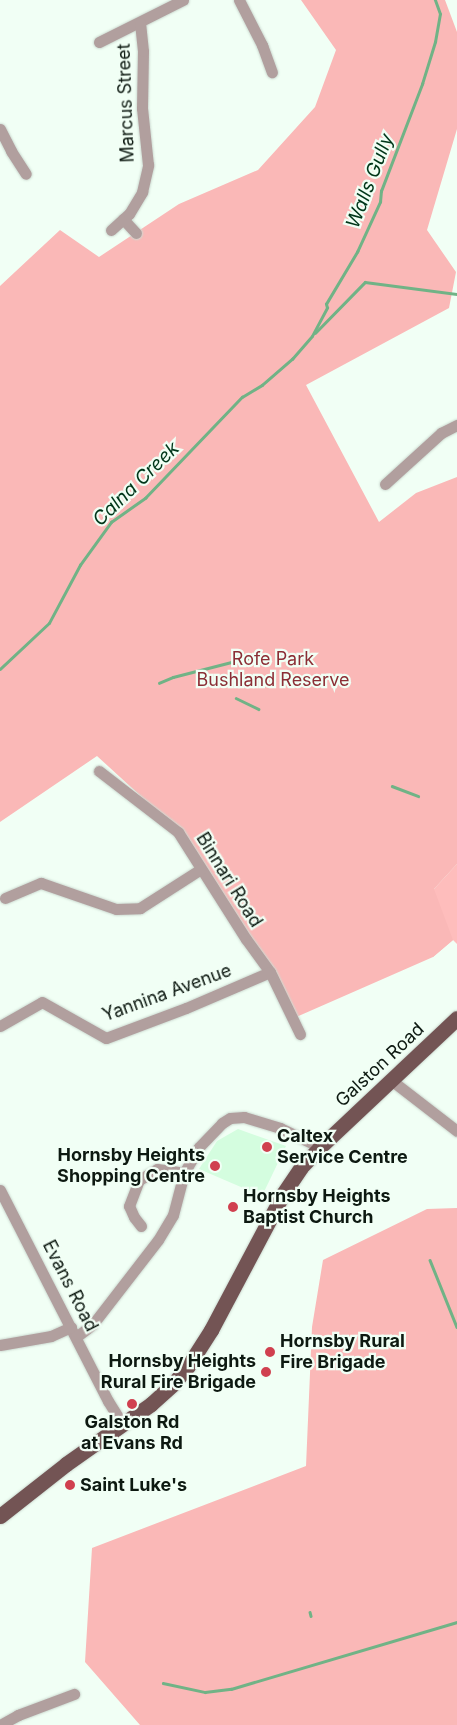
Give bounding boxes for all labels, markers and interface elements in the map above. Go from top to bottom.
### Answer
street label: Marcus Street [113,43,139,163]
water label: Walls Gully [342,131,398,231]
water label: Calna Creek [88,437,184,531]
park label: Rofe Park Bushland Reserve [197,649,349,692]
street label: Binnari Road [191,829,267,931]
street label: Yannina Avenue [100,960,234,1026]
street label: Galston Road [331,1019,429,1111]
place label: Caltex Service Centre [277,1126,408,1168]
marker: Caltex Service Centre [261,1141,273,1153]
place label: Hornsby Heights Shopping Centre [57,1145,205,1188]
marker: Hornsby Heights Shopping Centre [209,1160,221,1172]
place label: Hornsby Heights Baptist Church [243,1186,391,1228]
marker: Hornsby Heights Baptist Church [227,1201,239,1213]
street label: Evans Road [38,1237,102,1335]
place label: Hornsby Rural Fire Brigade [280,1331,405,1374]
marker: Hornsby Rural Fire Brigade [264,1346,276,1358]
place label: Hornsby Heights Rural Fire Brigade [101,1351,256,1394]
marker: Hornsby Heights Rural Fire Brigade [260,1366,272,1378]
marker: Galston Rd at Evans Rd [126,1398,138,1410]
place label: Galston Rd at Evans Rd [81,1412,183,1455]
place label: Saint Luke's [80,1474,187,1496]
marker: Saint Luke's [64,1479,76,1491]

